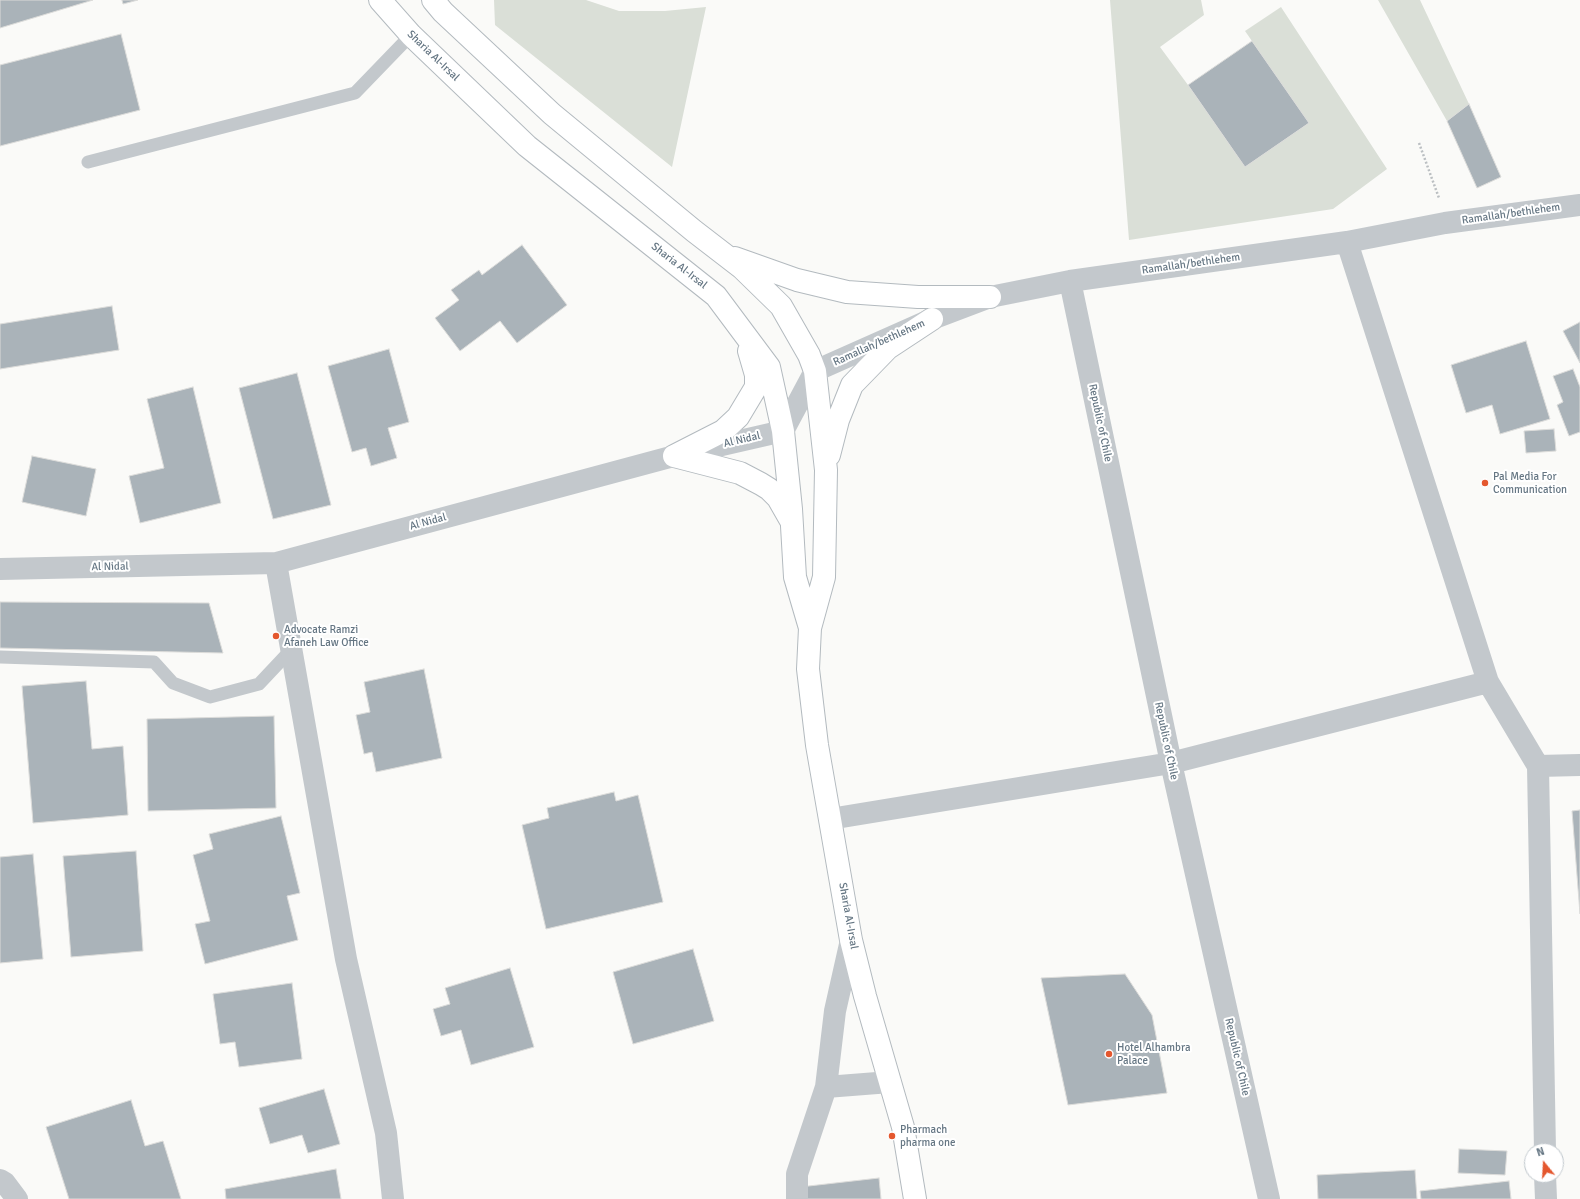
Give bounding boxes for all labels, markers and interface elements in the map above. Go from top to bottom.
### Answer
street label: Sharia Al-Irsal [404,28,462,84]
street label: Ramallah/bethlehem [1461,201,1561,227]
street label: Sharia Al-Irsal [648,240,710,292]
street label: Ramallah/bethlehem [1141,251,1241,277]
street label: Ramallah/bethlehem [831,317,927,369]
street label: Republic of Chile [1085,383,1115,463]
street label: Al Nidal [722,429,762,451]
place label: Pal Media For Communication [1493,470,1567,496]
marker: Pal Media For Communication [1480,478,1490,488]
street label: Al Nidal [408,511,448,533]
street label: Al Nidal [91,560,129,574]
place label: Advocate Ramzi Afaneh Law Office [284,623,369,649]
marker: Advocate Ramzi Afaneh Law Office [271,631,281,641]
street label: Republic of Chile [1151,701,1181,781]
street label: Sharia Al-Irsal [836,882,860,950]
street label: Republic of Chile [1222,1017,1252,1097]
place label: Hotel Alhambra Palace [1117,1041,1190,1067]
marker: Hotel Alhambra Palace [1104,1049,1114,1059]
place label: Pharmach pharma one [900,1123,955,1149]
marker: Pharmach pharma one [887,1131,897,1141]
north arrow [1524,1143,1564,1183]
text: N [1535,1145,1546,1159]

